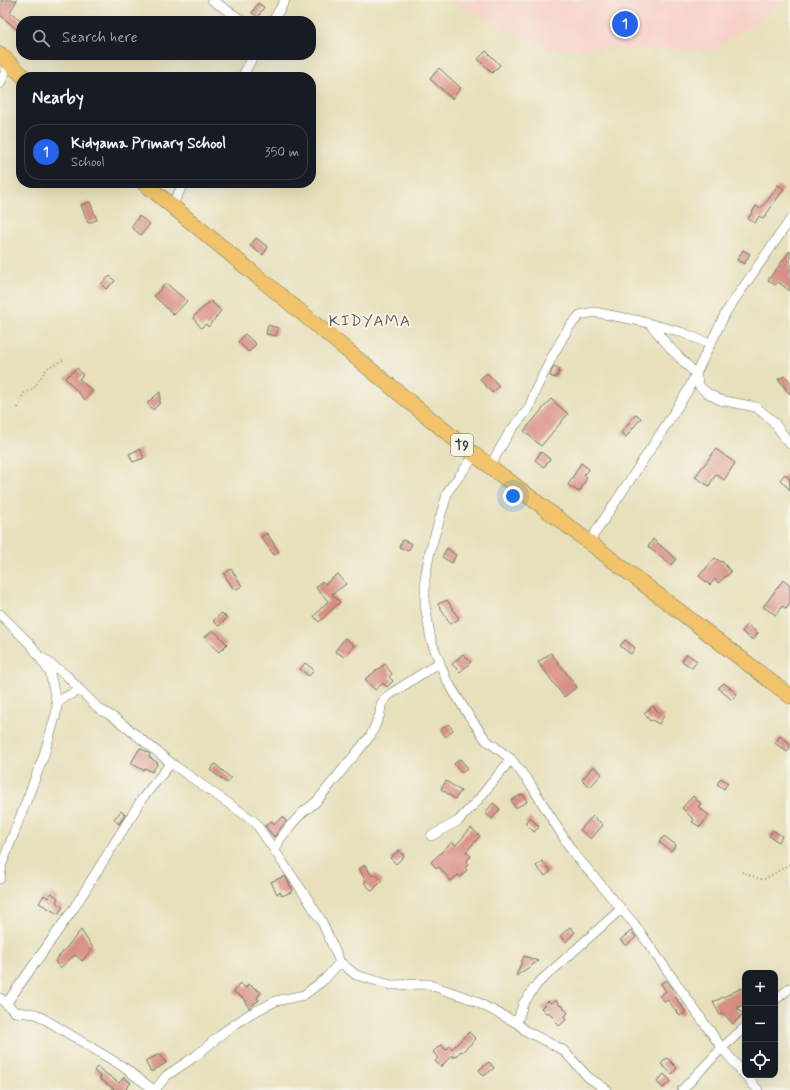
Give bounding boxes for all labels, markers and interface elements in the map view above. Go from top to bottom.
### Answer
pin: 1 [612,9,638,39]
search box [16,16,316,60]
icon: search [30,27,52,49]
text: Search here [62,28,138,48]
text: Nearby [32,87,84,109]
text: Kidyama Primary School [71,134,226,154]
text: 1 [43,144,49,161]
text: 350 m [265,144,299,161]
text: School [71,154,105,171]
district label: KIDYAMA [329,311,411,332]
road number: T9 [451,434,473,456]
your location [503,486,523,506]
map controls [742,970,778,1078]
button: + [742,970,778,1006]
button: − [742,1006,778,1042]
button: locate [742,1042,778,1078]

